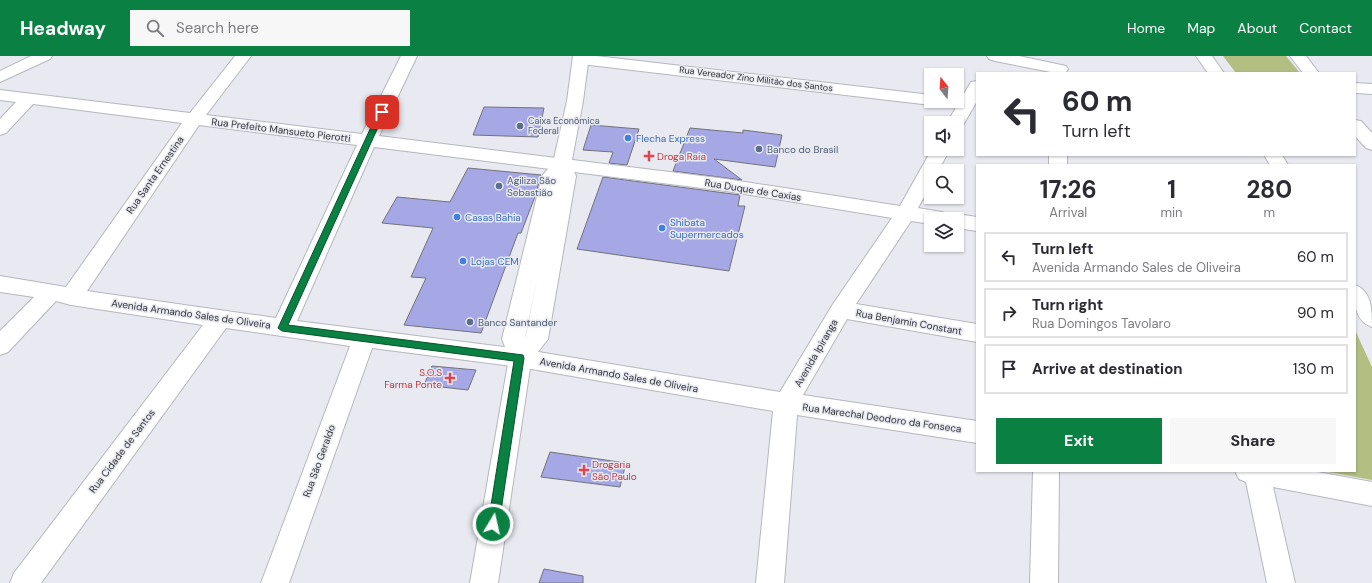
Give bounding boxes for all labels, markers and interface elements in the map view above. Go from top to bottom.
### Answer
search box [130,10,410,46]
text: Headway [20,16,106,41]
icon: search [144,17,166,39]
text: Search here [176,18,259,38]
text: Home [1127,19,1165,37]
text: Map [1187,19,1215,37]
text: About [1237,19,1277,37]
text: Contact [1299,19,1352,37]
street label: Rua Vereador Zino Militão dos Santos [679,64,834,94]
north arrow [924,68,964,108]
map controls [924,68,964,252]
text: 60 m [1062,83,1132,120]
icon: left [996,88,1048,140]
pin [365,95,399,129]
icon: arrive [371,101,393,123]
street label: Rua Prefeito Mansueto Pierotti [211,115,351,145]
place label: Caixa Econômica Federal [528,115,600,137]
button: sound [924,116,964,156]
text: Turn left [1062,119,1131,143]
marker: Caixa Econômica Federal [515,121,525,131]
place label: Flecha Express [636,132,705,145]
marker: Flecha Express [623,133,633,143]
street label: Rua Santa Ernestina [123,134,187,216]
place label: Banco do Brasil [767,143,838,156]
marker: Banco do Brasil [754,144,764,154]
place label: Droga Raia [657,150,706,163]
marker: Droga Raia [644,151,654,161]
button: search [924,164,964,204]
place label: Agiliza São Sebastião [507,174,556,199]
text: 17:26 [1040,174,1097,205]
text: 1 [1167,174,1176,205]
text: 280 [1246,174,1292,205]
street label: Rua Duque de Caxias [704,176,802,204]
marker: Agiliza São Sebastião [494,181,504,191]
text: Arrival [1049,204,1087,221]
text: min [1160,204,1183,221]
text: m [1264,204,1275,221]
place label: Casas Bahia [465,211,521,224]
marker: Casas Bahia [452,212,462,222]
button: layers [924,212,964,252]
place label: Shibata Supermercados [670,216,744,241]
marker: Shibata Supermercados [657,223,667,233]
text: Turn left [1032,239,1093,259]
icon: left [998,246,1020,268]
text: 60 m [1297,247,1334,267]
place label: Lojas CEM [471,255,519,268]
marker: Lojas CEM [458,256,468,266]
text: Avenida Armando Sales de Oliveira [1032,259,1241,276]
text: Turn right [1032,295,1103,315]
street label: Avenida Armando Sales de Oliveira [111,296,271,332]
icon: right [998,302,1020,324]
text: 90 m [1297,303,1334,323]
street label: Rua Benjamin Constant [855,306,963,338]
text: Rua Domingos Tavolaro [1032,315,1171,332]
place label: Banco Santander [478,316,558,329]
marker: Banco Santander [465,317,475,327]
street label: Avenida Ipiranga [791,317,841,389]
street label: Avenida Armando Sales de Oliveira [539,355,699,395]
icon: arrive [998,358,1020,380]
text: Arrive at destination [1032,359,1183,379]
text: 130 m [1293,359,1334,379]
place label: S.O.S Farma Ponte [384,366,442,391]
marker: S.O.S Farma Ponte [445,373,455,383]
street label: Rua Marechal Deodoro da Fonseca [802,400,962,436]
street label: Rua Cidade de Santos [86,406,158,496]
button: Exit [996,418,1162,464]
button: Share [1170,418,1336,464]
street label: Rua São Geraldo [300,423,338,499]
place label: Drogaria São Paulo [592,458,637,483]
marker: Drogaria São Paulo [579,465,589,475]
position arrow [472,503,514,545]

